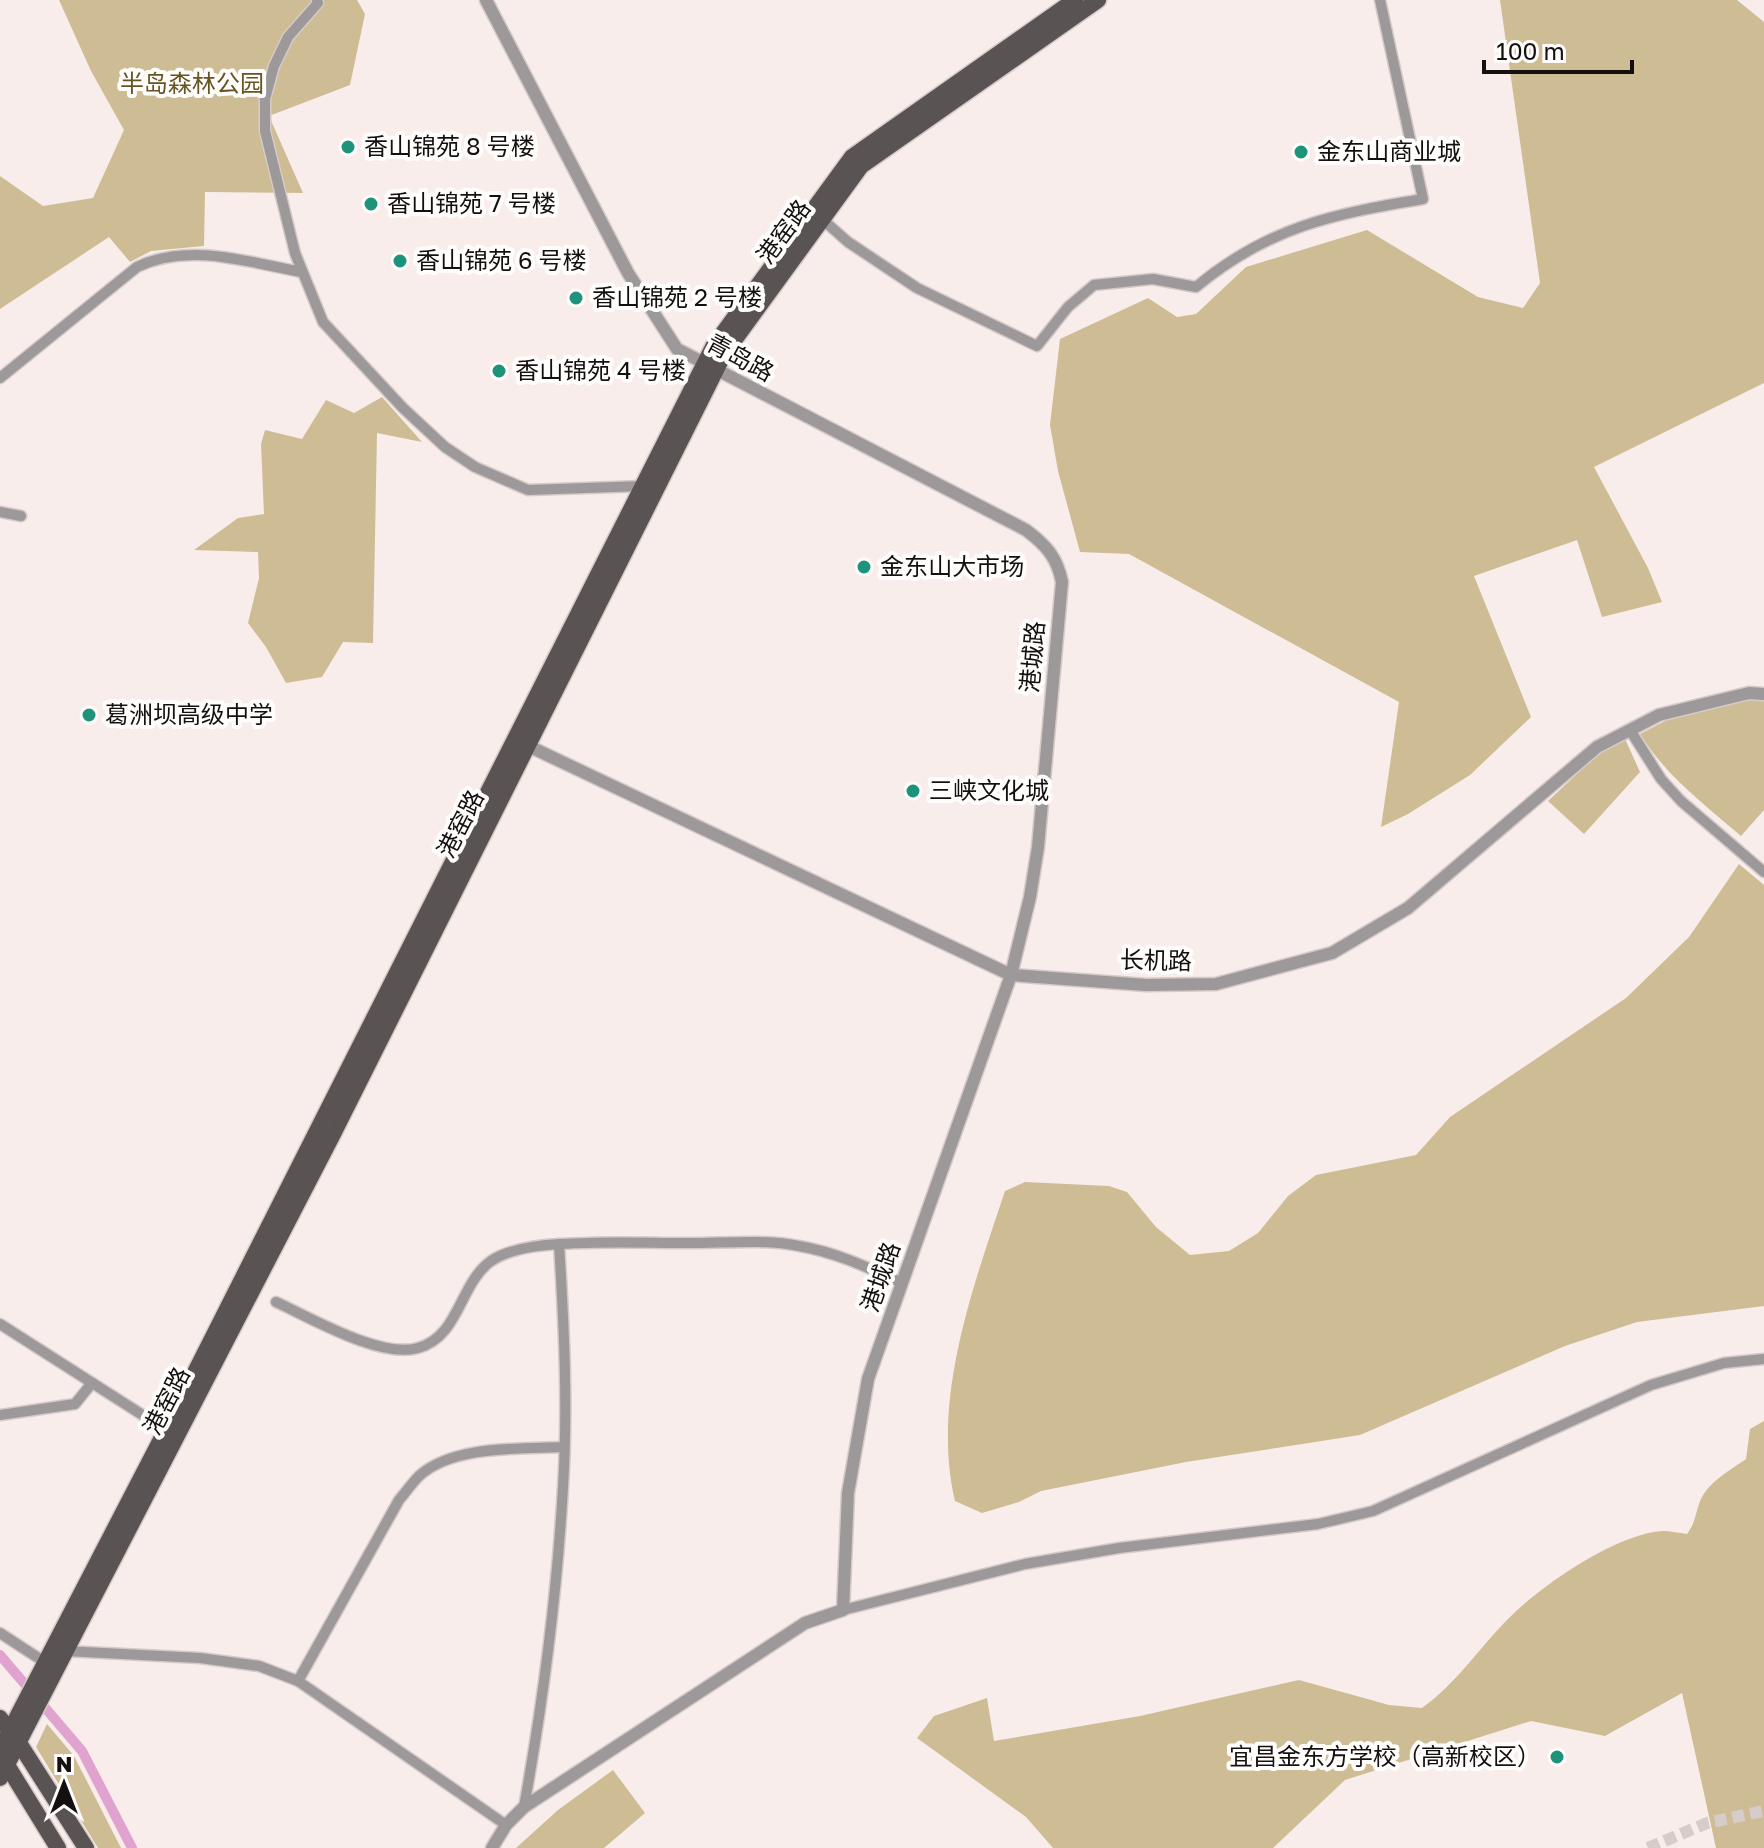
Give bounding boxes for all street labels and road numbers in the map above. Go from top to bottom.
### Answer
street label: 港窑路 [750,193,816,269]
street label: 青岛路 [702,327,779,386]
street label: 港城路 [1014,620,1049,694]
street label: 港窑路 [430,785,489,862]
street label: 长机路 [1120,944,1192,975]
street label: 港城路 [854,1238,905,1315]
street label: 港窑路 [136,1362,195,1439]

